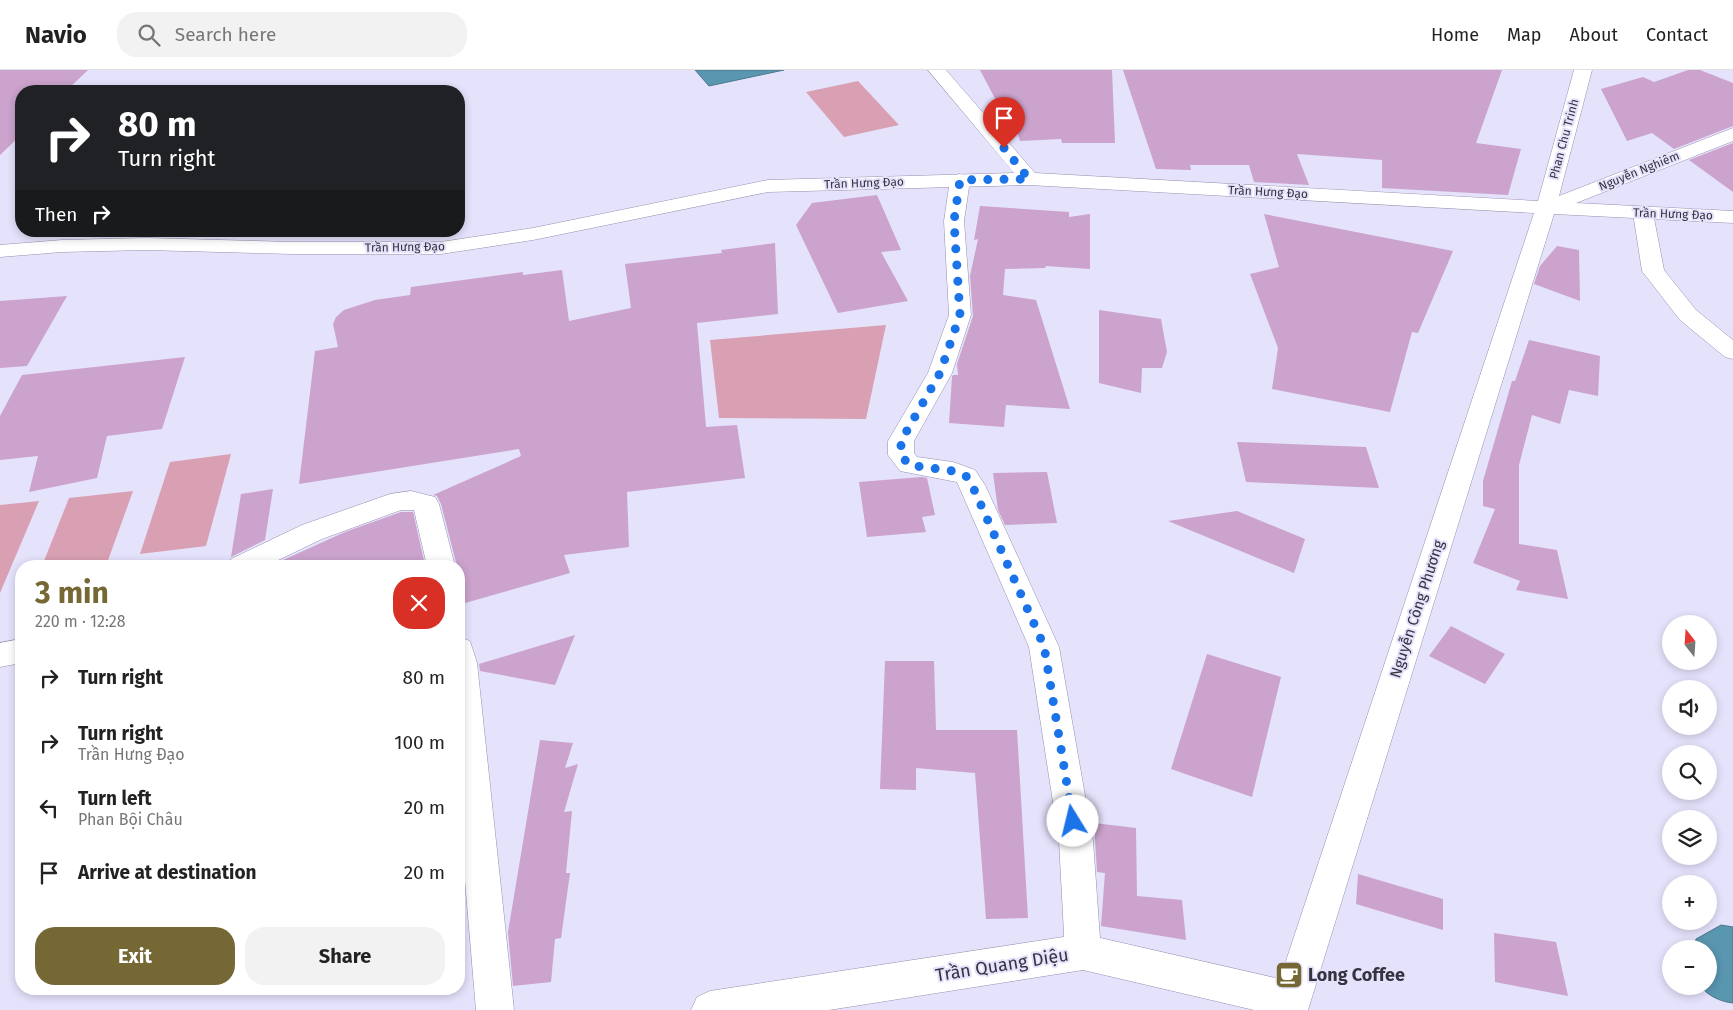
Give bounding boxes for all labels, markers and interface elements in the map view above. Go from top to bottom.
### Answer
search box [117,12,467,57]
text: Navio [25,21,87,49]
icon: search [135,21,163,49]
text: Search here [175,23,276,46]
text: Home [1431,24,1479,46]
text: Map [1507,24,1541,46]
text: About [1569,24,1618,46]
text: Contact [1646,24,1708,46]
pin [983,97,1025,148]
street label: Phan Chu Trinh [1547,97,1581,181]
text: 80 m [118,103,197,145]
icon: arrive [990,104,1018,132]
icon: right [35,105,100,170]
text: Turn right [118,145,215,172]
street label: Nguyễn Nghiêm [1596,148,1681,194]
street label: Trần Hưng Đạo [824,174,904,191]
street label: Trần Hưng Đạo [1228,182,1308,201]
icon: right [87,200,115,228]
text: Then [35,203,77,226]
street label: Trần Hưng Đạo [1633,205,1713,222]
street label: Trần Hưng Đạo [365,238,445,255]
street label: Nguyễn Công Phương [1386,538,1448,680]
text: 3 min [35,575,109,611]
button: close [393,577,445,629]
text: 220 m · 12:28 [35,612,125,631]
north arrow [1662,615,1718,670]
map controls [1662,615,1717,995]
icon: right [35,664,63,692]
text: Turn right [78,666,163,689]
text: 80 m [403,666,445,689]
button: sound [1662,680,1717,735]
text: Turn right [78,722,163,745]
icon: right [35,729,63,757]
text: 100 m [394,731,445,754]
text: Trần Hưng Đạo [78,745,185,764]
button: search [1662,745,1717,800]
text: Turn left [78,787,152,810]
icon: left [35,794,63,822]
position arrow [1046,794,1098,846]
text: 20 m [404,796,445,819]
text: Phan Bội Châu [78,810,183,829]
button: layers [1662,810,1717,865]
icon: arrive [35,859,63,887]
text: Arrive at destination [78,861,257,884]
text: 20 m [404,861,445,884]
button: + [1662,875,1717,930]
button: Exit [35,927,235,985]
button: Share [245,927,445,985]
button: − [1662,940,1717,995]
street label: Trần Quang Diệu [934,944,1070,986]
cafe icon: Long Coffee [1274,960,1304,990]
place label: Long Coffee [1308,964,1405,986]

